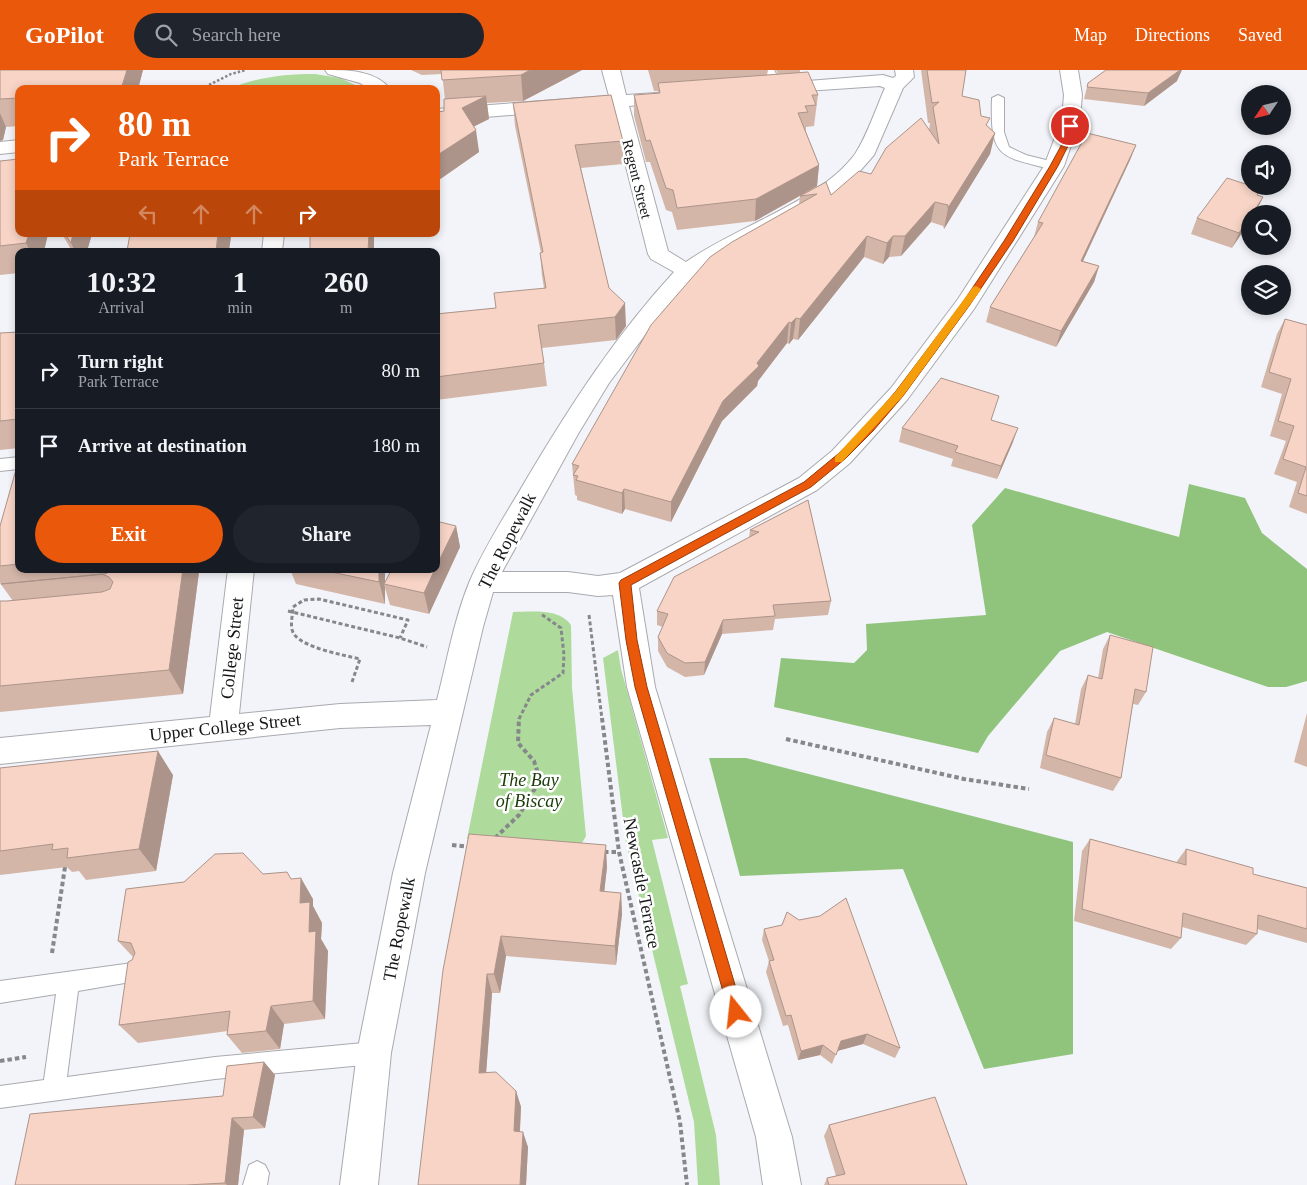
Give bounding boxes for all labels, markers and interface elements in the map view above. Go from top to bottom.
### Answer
search box [134,13,484,58]
icon: search [152,21,180,49]
text: GoPilot [25,22,104,48]
text: Search here [192,24,281,45]
text: Map [1074,25,1107,45]
text: Directions [1135,25,1210,45]
text: Saved [1238,25,1282,45]
north arrow [1241,85,1291,135]
map controls [1241,85,1291,315]
icon: right [35,105,100,170]
text: 80 m [118,105,191,144]
pin [1049,105,1091,147]
icon: arrive [1056,112,1084,140]
street label: Regent Street [619,138,655,221]
button: sound [1241,145,1291,195]
text: Park Terrace [118,146,229,171]
icon: left [134,200,162,228]
icon: ahead [187,200,215,228]
icon: ahead [240,200,268,228]
icon: right [293,200,321,228]
button: search [1241,205,1291,255]
text: 10:32 [86,265,156,298]
text: 1 [232,265,247,298]
text: 260 [324,265,369,298]
button: layers [1241,265,1291,315]
text: Arrival [98,299,144,316]
text: min [228,299,252,316]
text: m [340,299,352,316]
text: Turn right [78,351,163,372]
icon: right [35,357,63,385]
text: 80 m [381,360,420,381]
text: Park Terrace [78,373,159,390]
icon: arrive [35,432,63,460]
text: Arrive at destination [78,435,247,456]
text: 180 m [372,435,420,456]
street label: The Ropewalk [474,489,540,593]
button: Exit [35,505,223,563]
button: Share [233,505,420,563]
street label: College Street [217,596,247,700]
street label: Upper College Street [148,709,302,745]
park label: The Bay of Biscay [496,770,562,811]
street label: Newcastle Terrace [620,816,664,950]
street label: The Ropewalk [379,875,419,983]
position arrow [709,985,761,1037]

